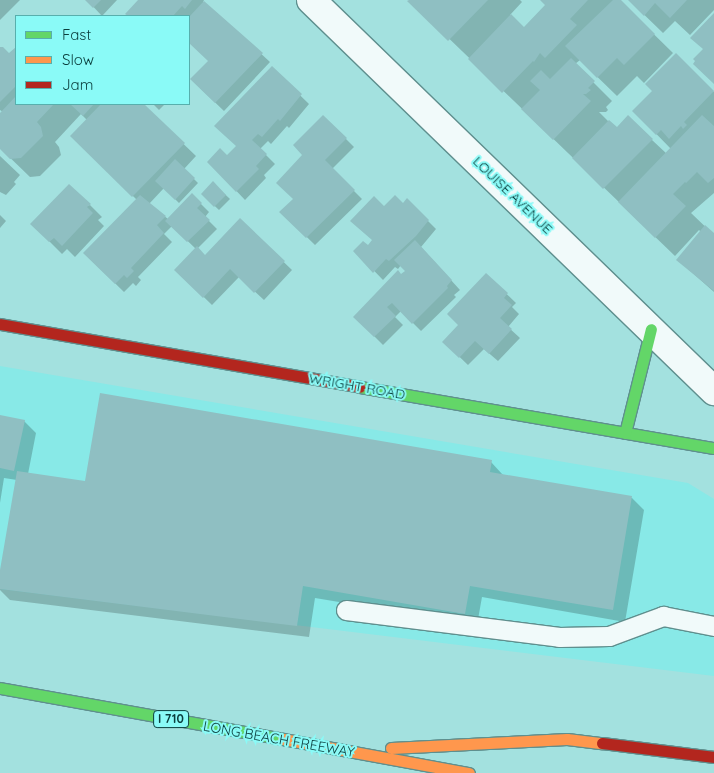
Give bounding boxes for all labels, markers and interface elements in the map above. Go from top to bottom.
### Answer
legend [15,15,190,105]
text: Fast [62,25,91,44]
text: Slow [62,50,94,69]
text: Jam [62,75,93,94]
street label: LOUISE AVENUE [470,153,556,237]
street label: WRIGHT ROAD [308,369,406,403]
road number: I 710 [152,710,190,729]
street label: LONG BEACH FREEWAY [202,717,356,761]

